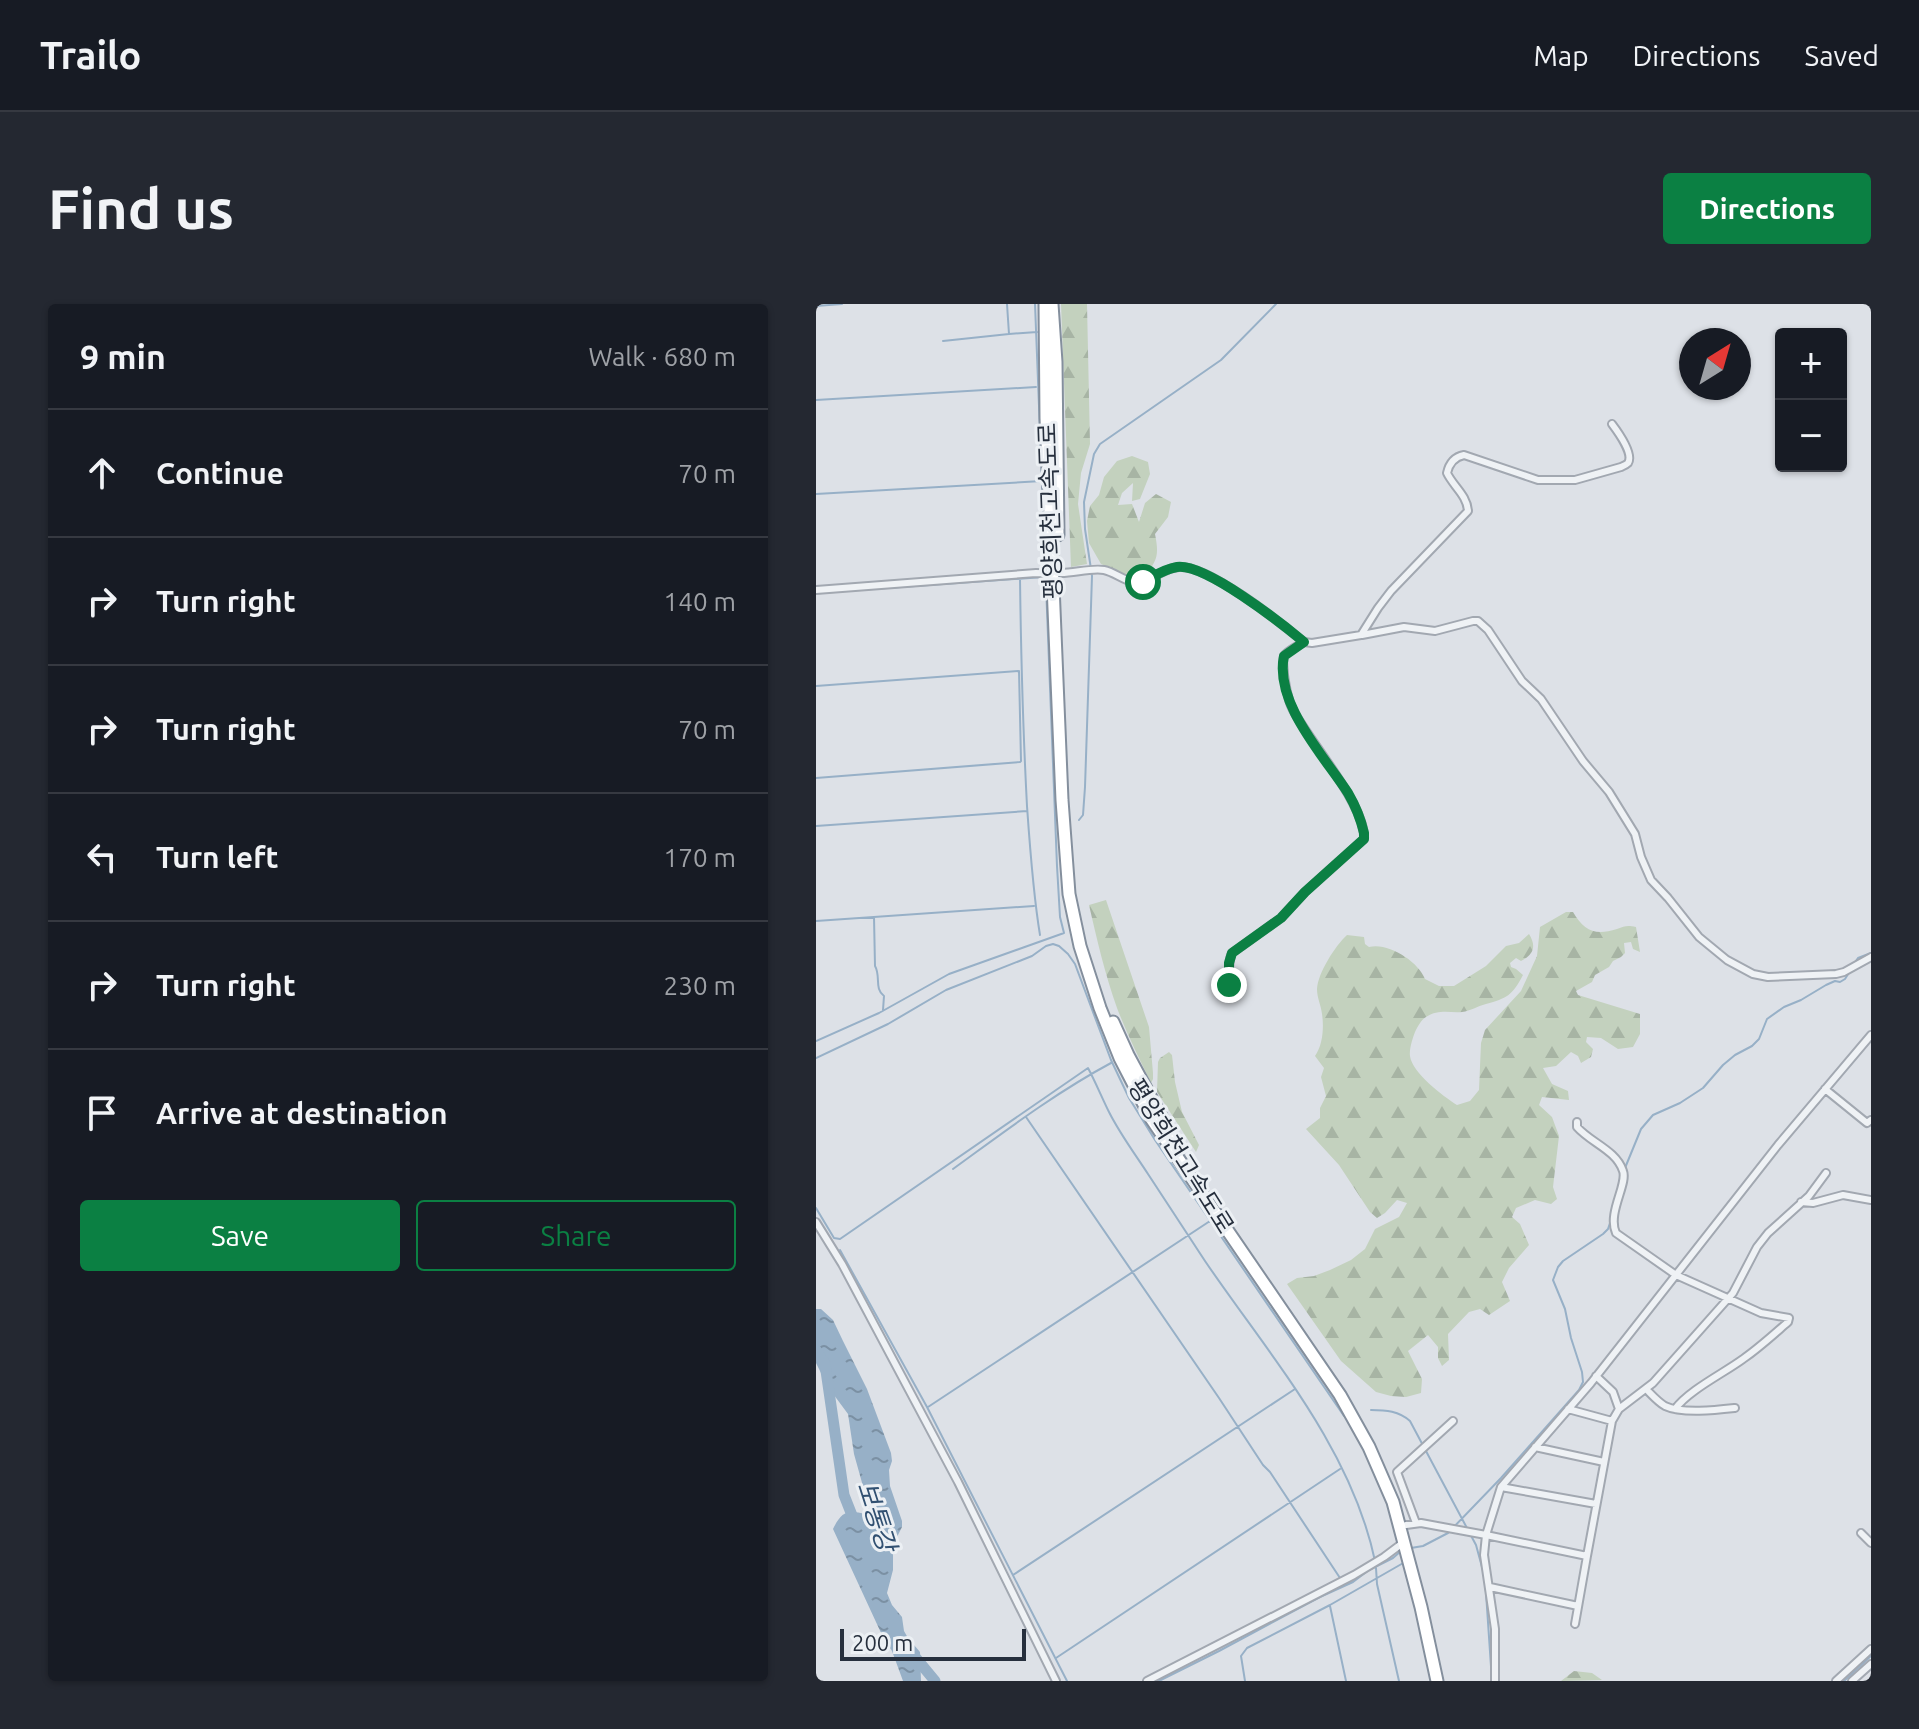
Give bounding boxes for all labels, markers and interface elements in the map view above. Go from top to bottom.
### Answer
text: Trailo [40,34,141,76]
text: Map [1533,40,1589,71]
text: Directions [1633,40,1760,71]
text: Saved [1804,40,1879,71]
button: Directions [1663,173,1871,244]
text: Find us [48,177,234,240]
north arrow [1679,328,1751,400]
map controls [1775,328,1847,472]
button: + [1775,328,1847,400]
text: 9 min [80,337,166,375]
text: Walk · 680 m [588,342,736,371]
button: − [1775,400,1847,472]
street label: 평양희천고속도로 [1033,422,1067,600]
icon: ahead [80,451,124,495]
text: Continue [156,456,284,490]
text: 70 m [678,459,736,488]
route start [1125,564,1161,600]
icon: right [80,579,124,623]
text: Turn right [156,584,296,618]
text: 140 m [664,587,736,616]
icon: right [80,707,124,751]
text: Turn right [156,712,296,746]
text: 70 m [678,715,736,744]
icon: left [80,835,124,879]
text: Turn left [156,840,278,874]
text: 170 m [664,843,736,872]
icon: right [80,963,124,1007]
route end [1211,967,1247,1003]
text: Turn right [156,968,296,1002]
text: 230 m [664,971,736,1000]
street label: 평양희천고속도로 [1123,1074,1239,1238]
icon: arrive [80,1091,124,1135]
text: Arrive at destination [156,1096,448,1130]
button: Save [80,1200,400,1271]
button: Share [416,1200,736,1271]
water label: 보통강 [852,1477,903,1558]
scale bar [840,1625,1026,1661]
text: 200 m [852,1630,913,1655]

